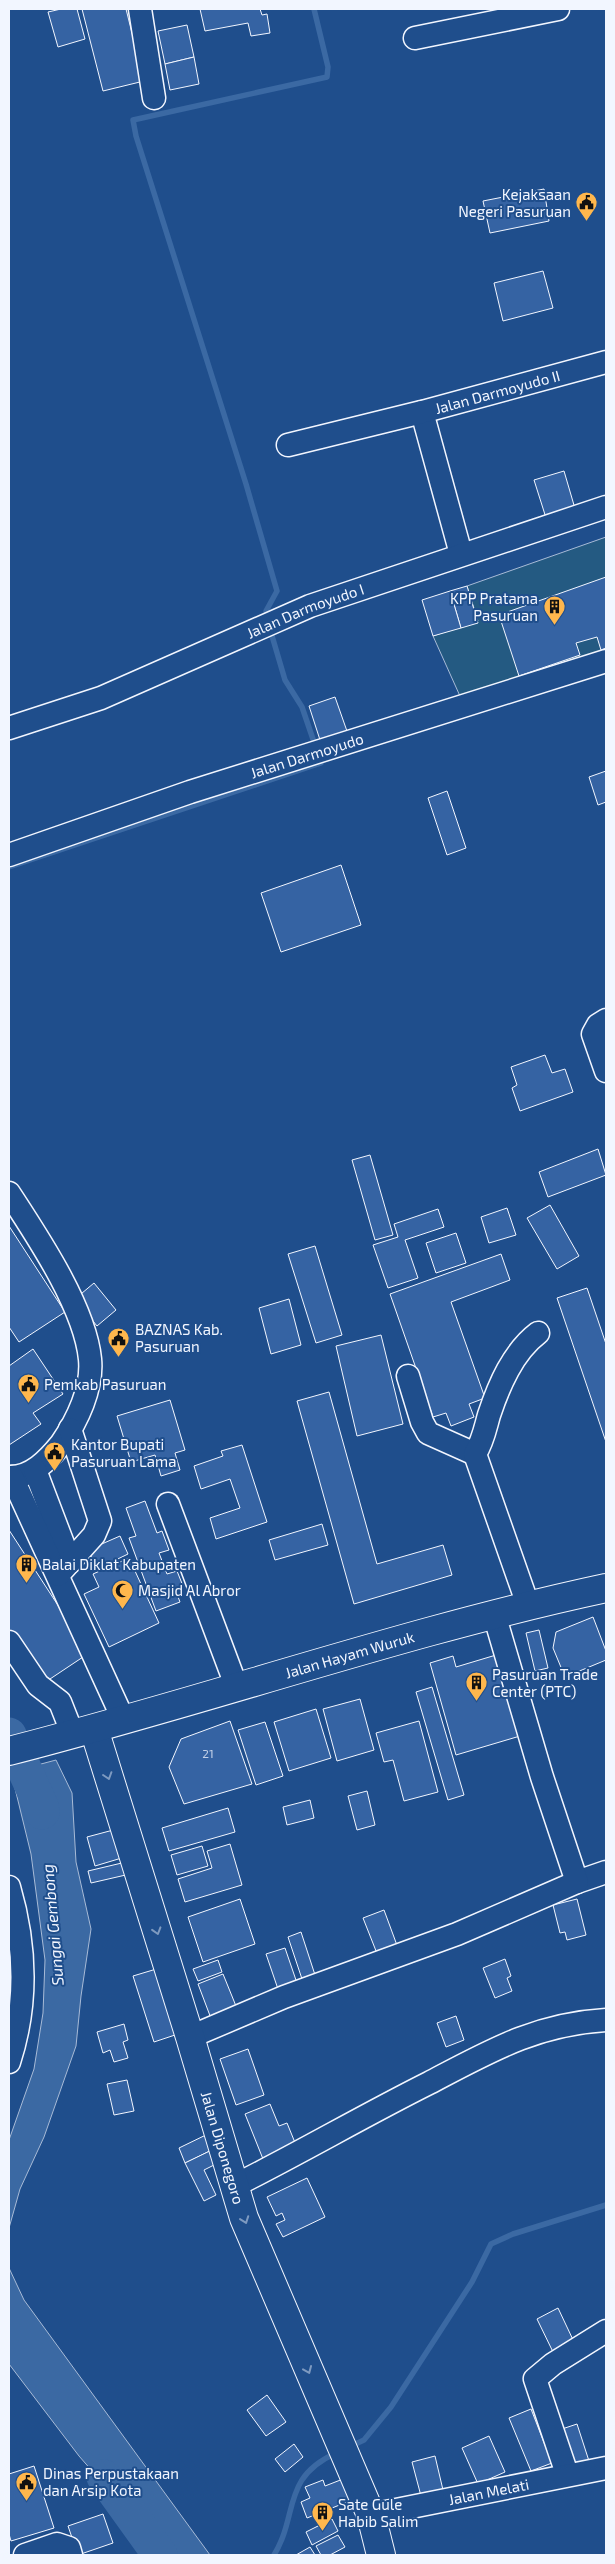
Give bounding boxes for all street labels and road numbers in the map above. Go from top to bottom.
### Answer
street label: Jalan Darmoyudo II [433,366,562,417]
street label: Jalan Darmoyudo I [244,580,366,642]
street label: Jalan Darmoyudo [248,729,365,781]
street label: Jalan Hayam Wuruk [283,1627,417,1682]
street label: Jalan Diponegoro [198,2089,248,2206]
street label: Jalan Melati [447,2475,530,2508]

